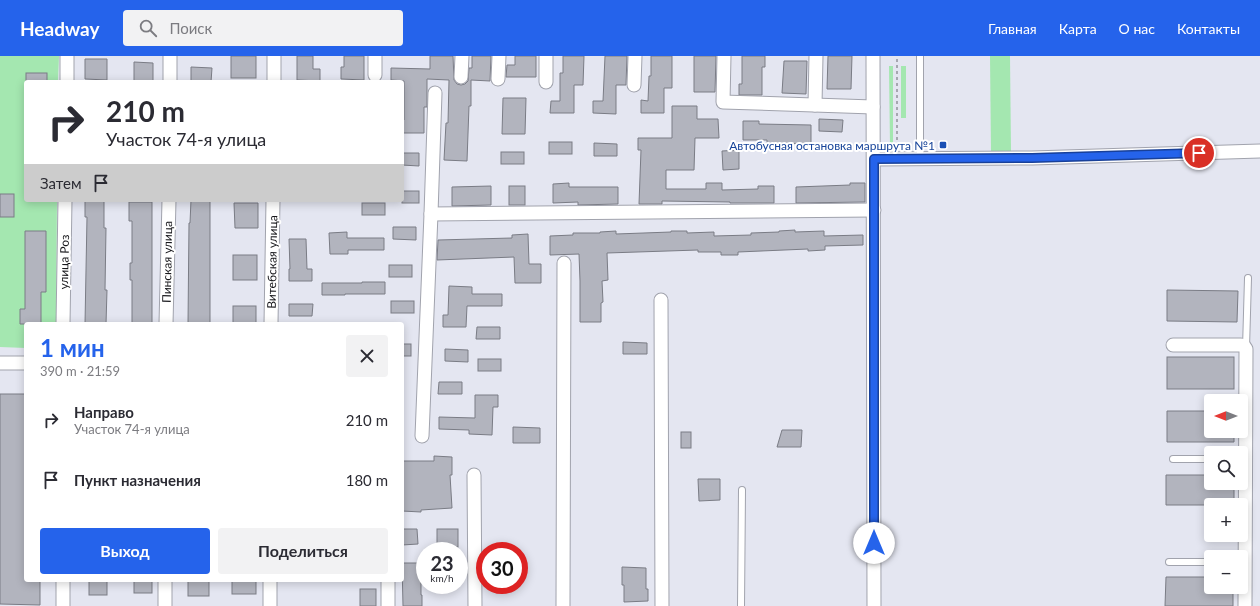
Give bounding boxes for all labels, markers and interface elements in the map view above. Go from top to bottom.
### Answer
search box [123,10,403,46]
text: Headway [20,17,99,40]
icon: search [137,17,159,39]
text: Поиск [169,19,212,37]
text: Главная [988,20,1037,37]
text: Карта [1059,20,1097,37]
text: О нас [1119,20,1155,37]
text: Контакты [1177,20,1240,37]
text: 210 m [106,94,185,128]
icon: right [40,96,92,148]
text: Участок 74-я улица [106,128,266,150]
pin [1182,136,1216,170]
place label: Автобусная остановка маршрута №1 [729,138,935,153]
marker: Автобусная остановка маршрута №1 [938,140,948,150]
icon: arrive [1188,142,1210,164]
icon: arrive [90,172,112,194]
text: Затем [40,174,82,192]
street label: Витебская улица [264,215,280,309]
street label: Пинская улица [159,221,175,303]
street label: улица Роз [56,234,72,290]
text: 1 мин [40,333,105,362]
button: close [346,335,388,377]
text: 390 m · 21:59 [40,363,120,379]
north arrow [1204,394,1248,438]
map controls [1204,394,1248,594]
text: Направо [74,403,134,421]
icon: right [40,409,62,431]
text: 210 m [346,411,388,429]
text: Участок 74-я улица [74,421,190,437]
button: search [1204,446,1248,490]
icon: arrive [40,469,62,491]
text: Пункт назначения [74,471,201,489]
text: 180 m [346,471,388,489]
button: + [1204,498,1248,542]
position arrow [853,522,895,564]
button: Выход [40,528,210,574]
button: Поделиться [218,528,388,574]
speed limit sign: 30 [476,542,528,594]
button: − [1204,550,1248,594]
text: 23 [430,551,454,575]
text: km/h [430,572,454,584]

